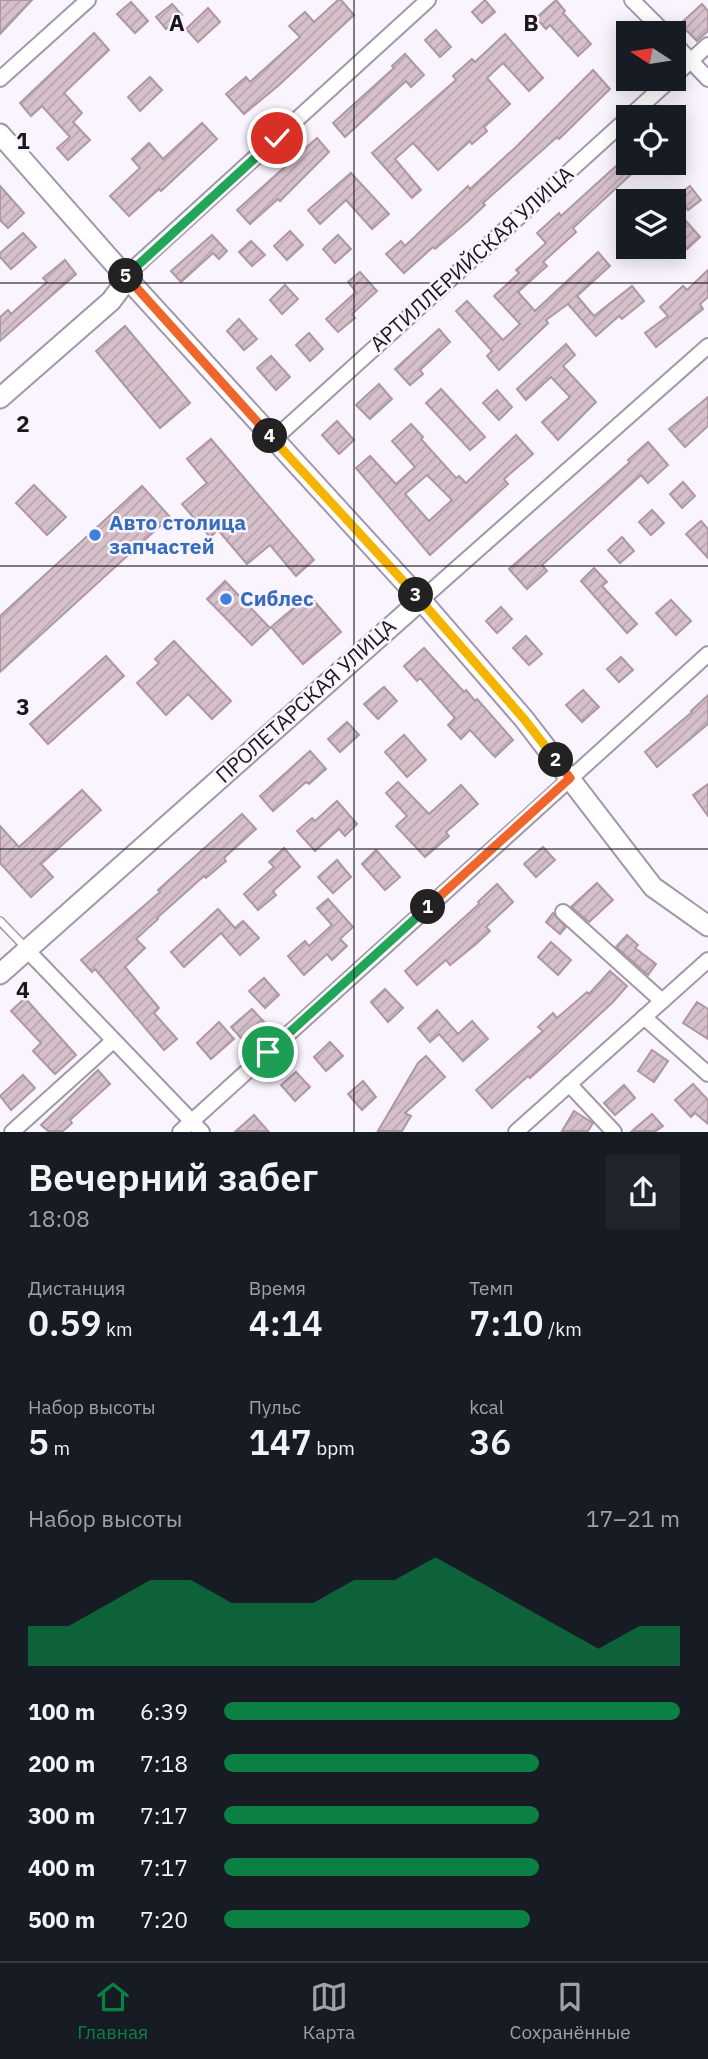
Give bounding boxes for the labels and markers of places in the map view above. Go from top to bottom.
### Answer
pin [247,108,307,168]
pin: 5 [108,258,144,294]
pin: 4 [252,418,288,453]
place label: Авто столица запчастей [109,508,246,560]
marker: Авто столица запчастей [87,527,103,543]
pin: 3 [398,578,434,612]
place label: Сиблес [240,584,314,612]
marker: Сиблес [218,591,234,607]
pin: 2 [538,742,574,778]
pin: 1 [410,890,446,925]
pin [238,1022,298,1082]

